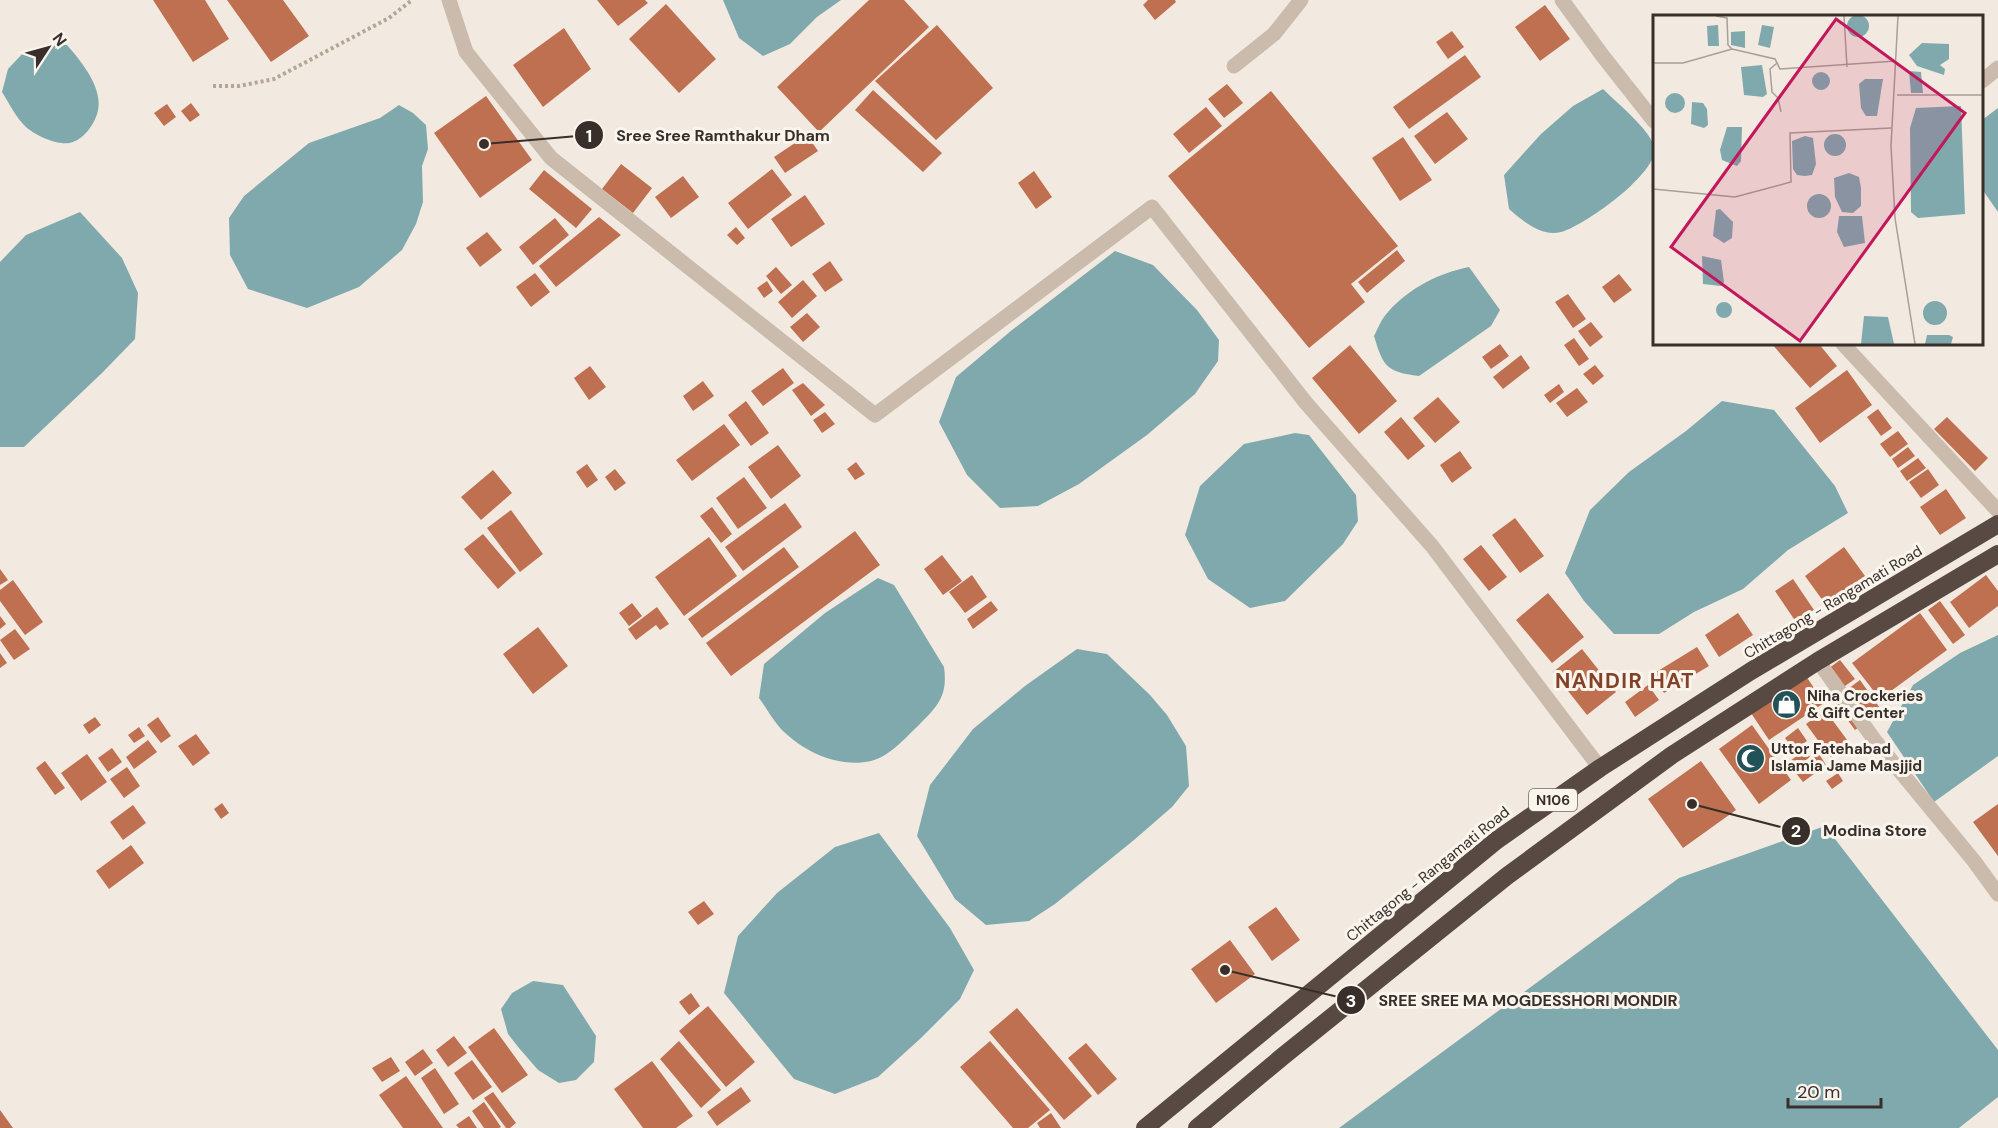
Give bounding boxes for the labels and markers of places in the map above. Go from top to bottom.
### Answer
callout: Sree Sree Ramthakur Dham [574,118,842,152]
place label: Niha Crockeries & Gift Center [1807,686,1923,723]
shop icon: Niha Crockeries & Gift Center [1770,689,1802,721]
place label: Uttor Fatehabad Islamia Jame Masjjid [1771,739,1922,776]
mosque icon: Uttor Fatehabad Islamia Jame Masjjid [1734,742,1766,774]
callout: Modina Store [1781,814,1939,848]
callout: SREE SREE MA MOGDESSHORI MONDIR [1336,983,1689,1017]

